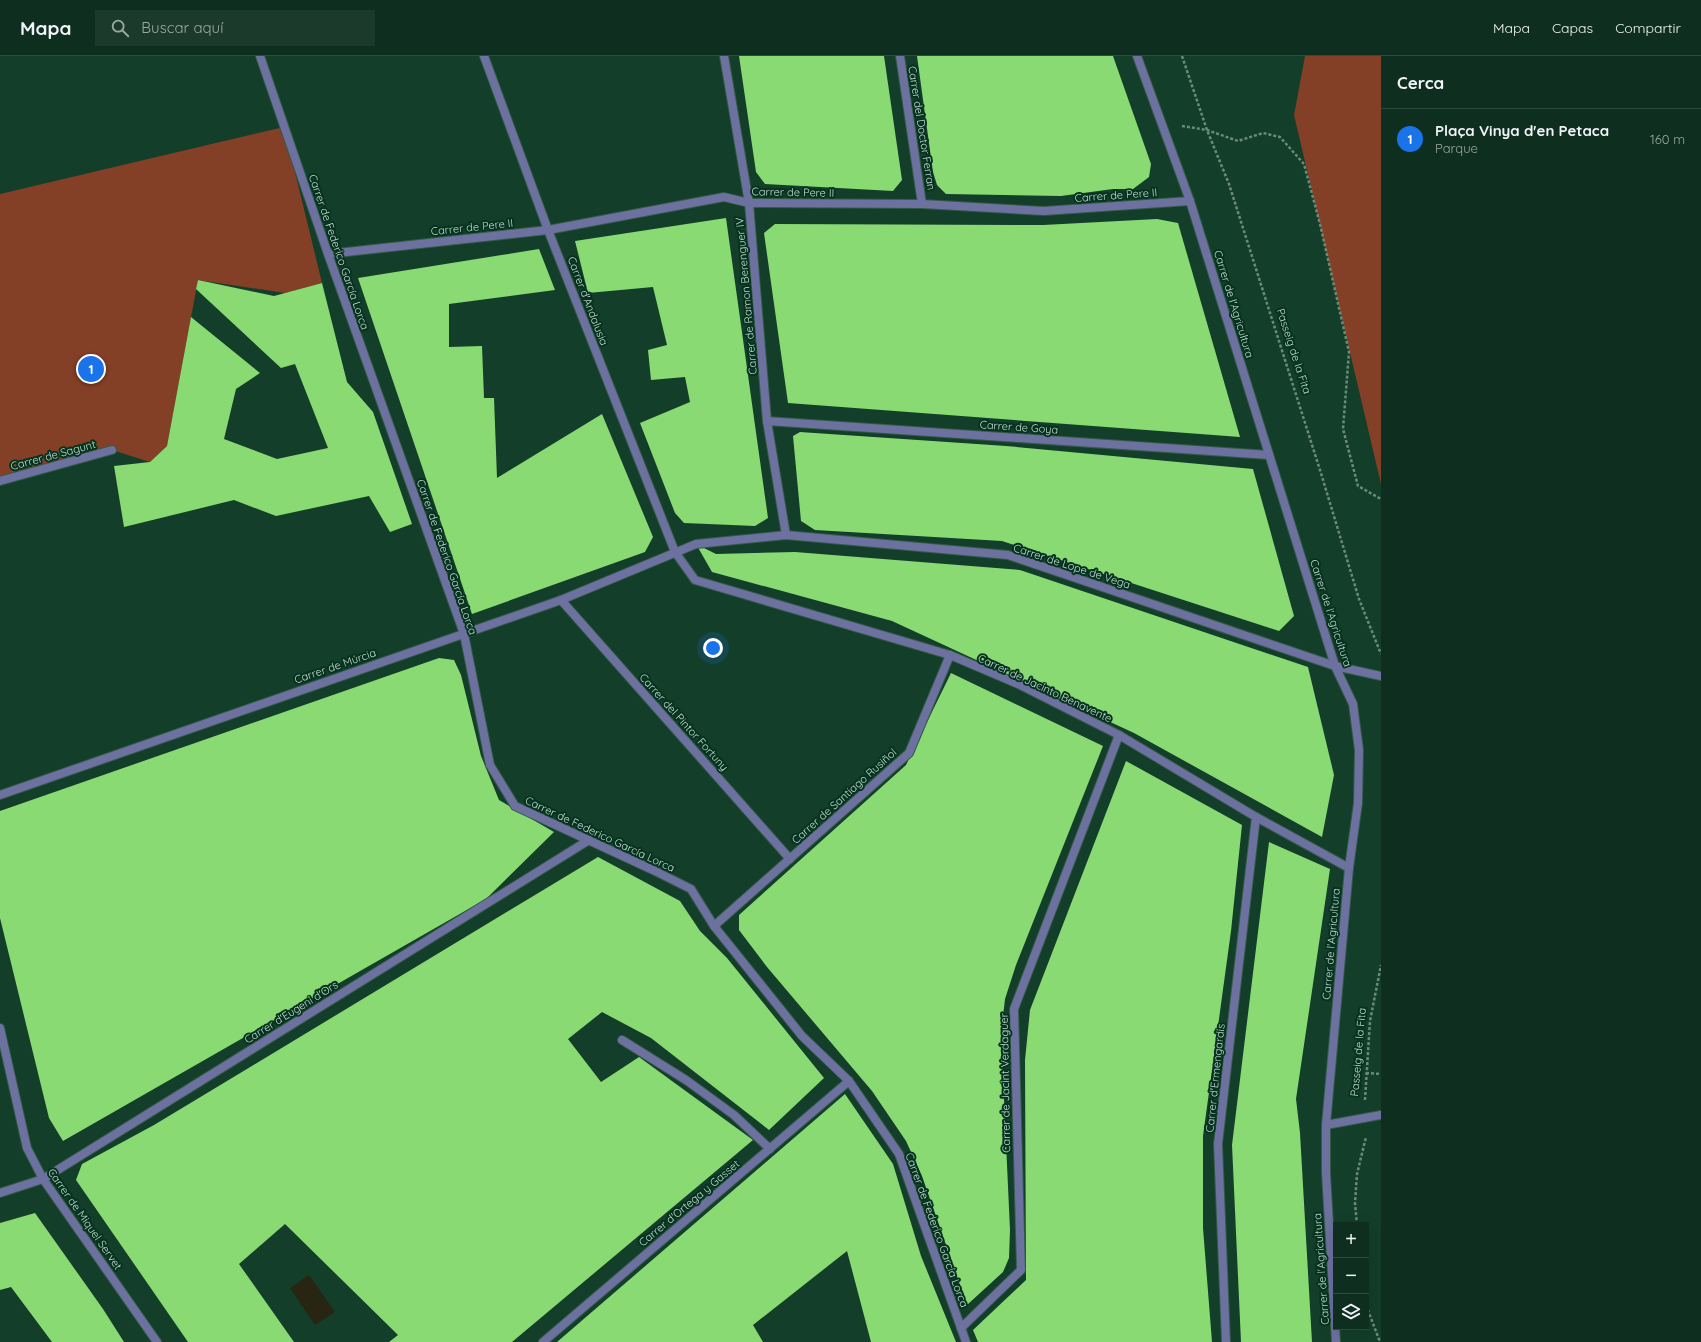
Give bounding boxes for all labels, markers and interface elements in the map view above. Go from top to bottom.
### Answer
search box [95,10,375,46]
text: Mapa [20,16,71,40]
icon: search [109,17,131,39]
text: Buscar aquí [141,18,223,37]
text: Mapa [1493,19,1530,37]
text: Capas [1552,19,1593,37]
text: Compartir [1615,19,1681,37]
street label: Carrer del Doctor Ferran [905,65,939,191]
text: Cerca [1397,72,1444,93]
text: Plaça Vinya d'en Petaca [1435,121,1609,140]
text: 1 [1407,131,1413,147]
text: 160 m [1650,131,1685,147]
text: Parque [1435,140,1478,156]
street label: Carrer de Federico García Lorca [306,172,372,332]
street label: Carrer de Pere II [751,184,835,200]
street label: Carrer de Pere II [1074,185,1158,205]
street label: Carrer de Pere II [430,216,514,238]
street label: Carrer de Ramon Berenguer IV [732,217,760,375]
street label: Carrer de l'Agricultura [1211,248,1257,360]
street label: Carrer d'Andalusia [565,255,611,347]
street label: Passeig de la Fita [1274,307,1314,395]
pin: 1 [78,354,104,384]
street label: Carrer de Goya [979,417,1059,437]
street label: Carrer de Sagunt [9,437,97,473]
street label: Carrer de Federico García Lorca [414,477,480,637]
street label: Carrer de Lope de Vega [1012,540,1132,592]
street label: Carrer de l'Agricultura [1307,558,1355,668]
your location [703,638,723,658]
street label: Carrer de Múrcia [292,645,378,687]
street label: Carrer de Jacinto Benavente [976,651,1114,725]
street label: Carrer del Pintor Fortuny [637,670,731,774]
street label: Carrer de Santiago Rusiñol [789,745,899,847]
street label: Carrer de Federico García Lorca [523,793,677,875]
street label: Carrer de l'Agricultura [1319,888,1343,1000]
street label: Carrer d'Eugeni d'Ors [242,978,340,1046]
street label: Passeig de la Fita [1347,1007,1369,1097]
street label: Carrer de Jacint Verdaguer [997,1012,1013,1153]
street label: Carrer d'Ermengardis [1202,1023,1228,1133]
street label: Carrer de Federico García Lorca [902,1151,972,1309]
street label: Carrer d'Ortega y Gasset [636,1157,742,1249]
street label: Carrer de Miquel Servet [45,1166,125,1273]
street label: Carrer de l'Agricultura [1310,1213,1332,1325]
map controls [1333,1222,1369,1330]
button: + [1333,1222,1369,1258]
button: − [1333,1258,1369,1294]
button: layers [1333,1294,1369,1330]

